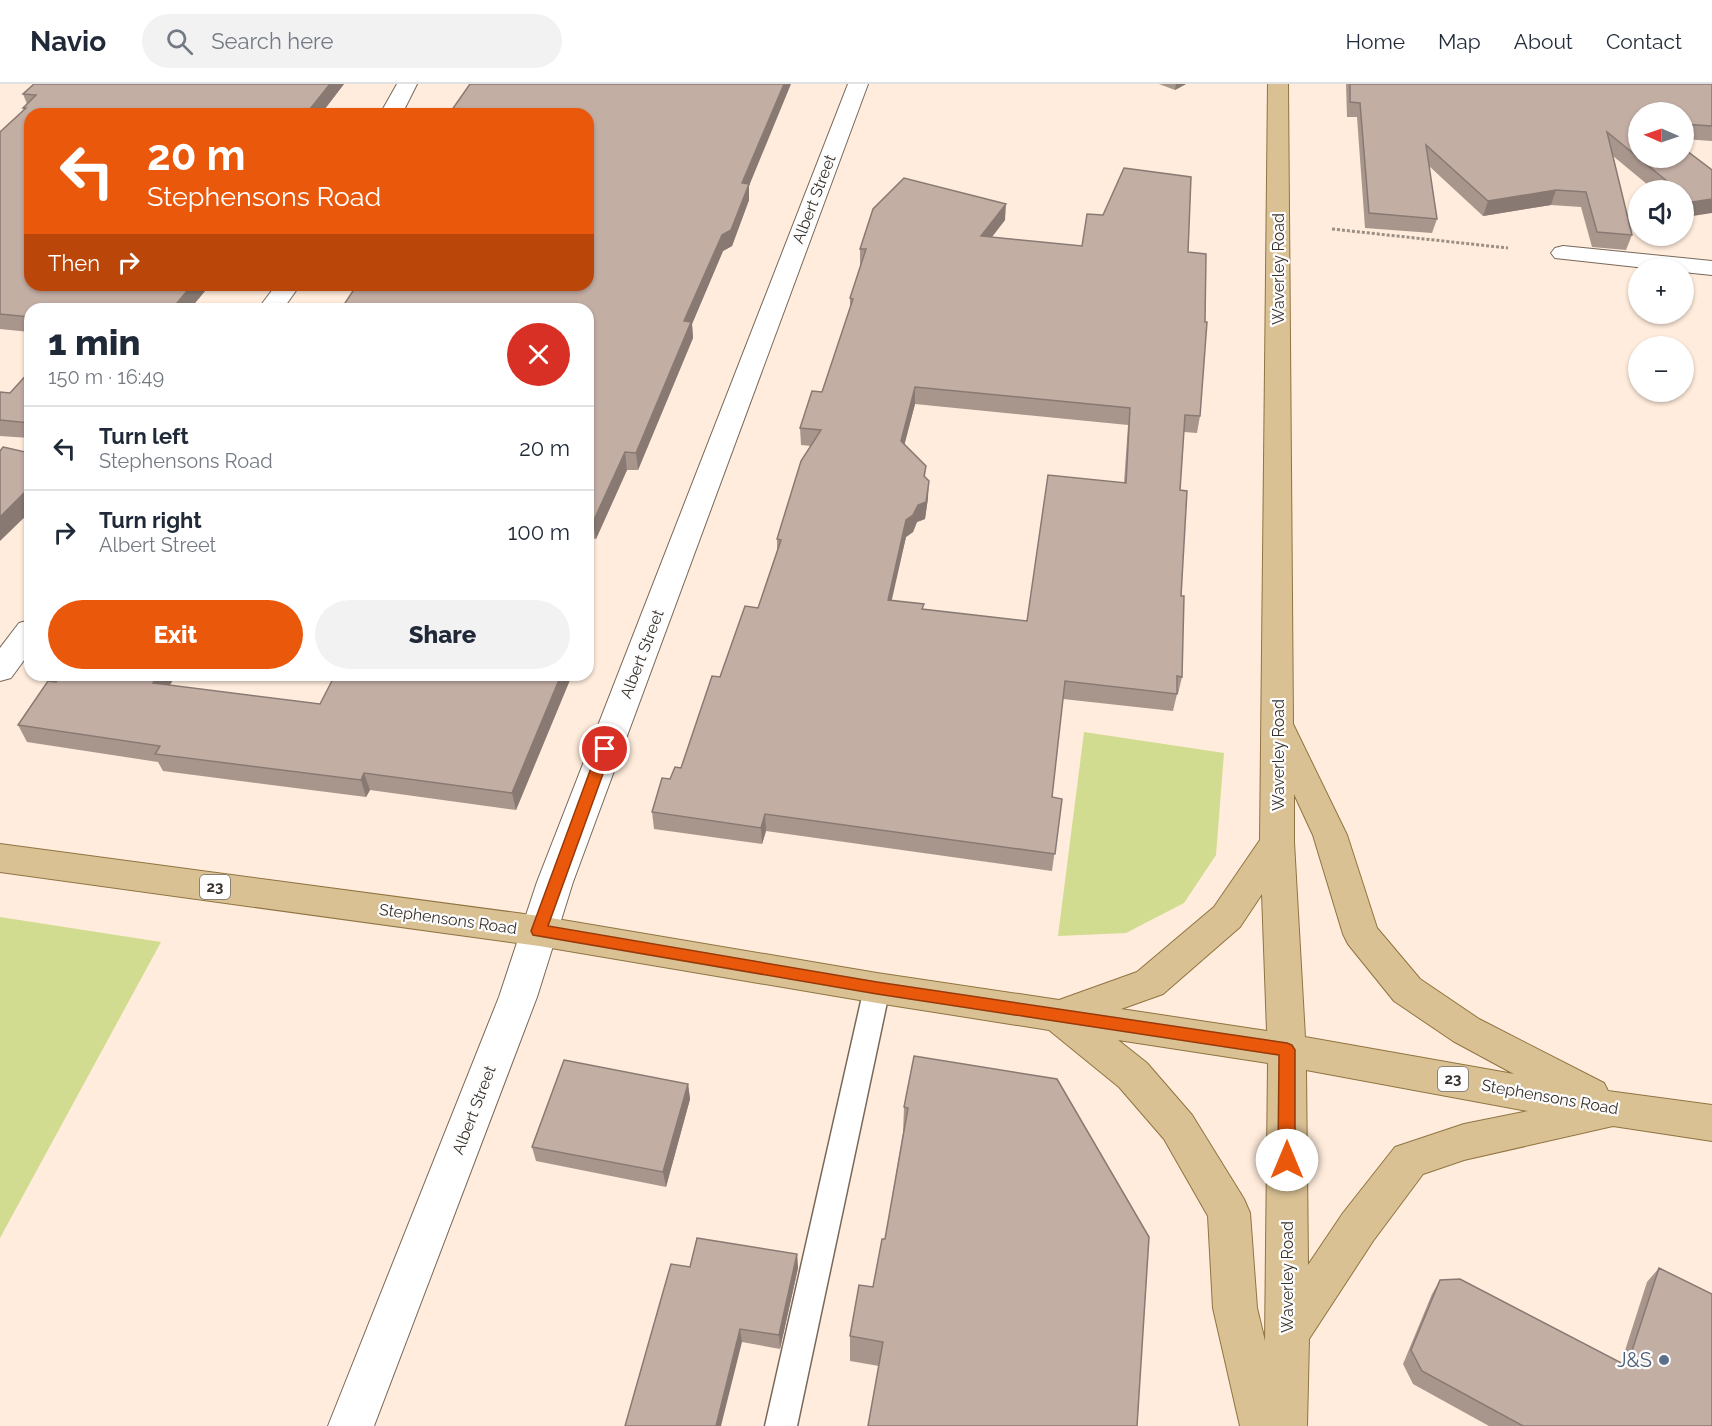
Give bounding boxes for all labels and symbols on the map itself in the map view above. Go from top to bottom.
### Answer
north arrow [1628,102,1694,168]
street label: Albert Street [788,151,840,246]
street label: Waverley Road [1269,213,1288,325]
street label: Albert Street [616,606,668,701]
street label: Waverley Road [1269,699,1288,811]
pin [579,723,630,774]
road number: 23 [200,875,230,899]
street label: Stephensons Road [378,900,518,938]
street label: Albert Street [448,1062,500,1157]
road number: 23 [1438,1067,1468,1091]
street label: Stephensons Road [1480,1076,1620,1118]
position arrow [1255,1128,1319,1192]
street label: Waverley Road [1278,1221,1297,1333]
place label: J&S [1617,1348,1652,1372]
marker: J&S [1657,1353,1671,1367]

